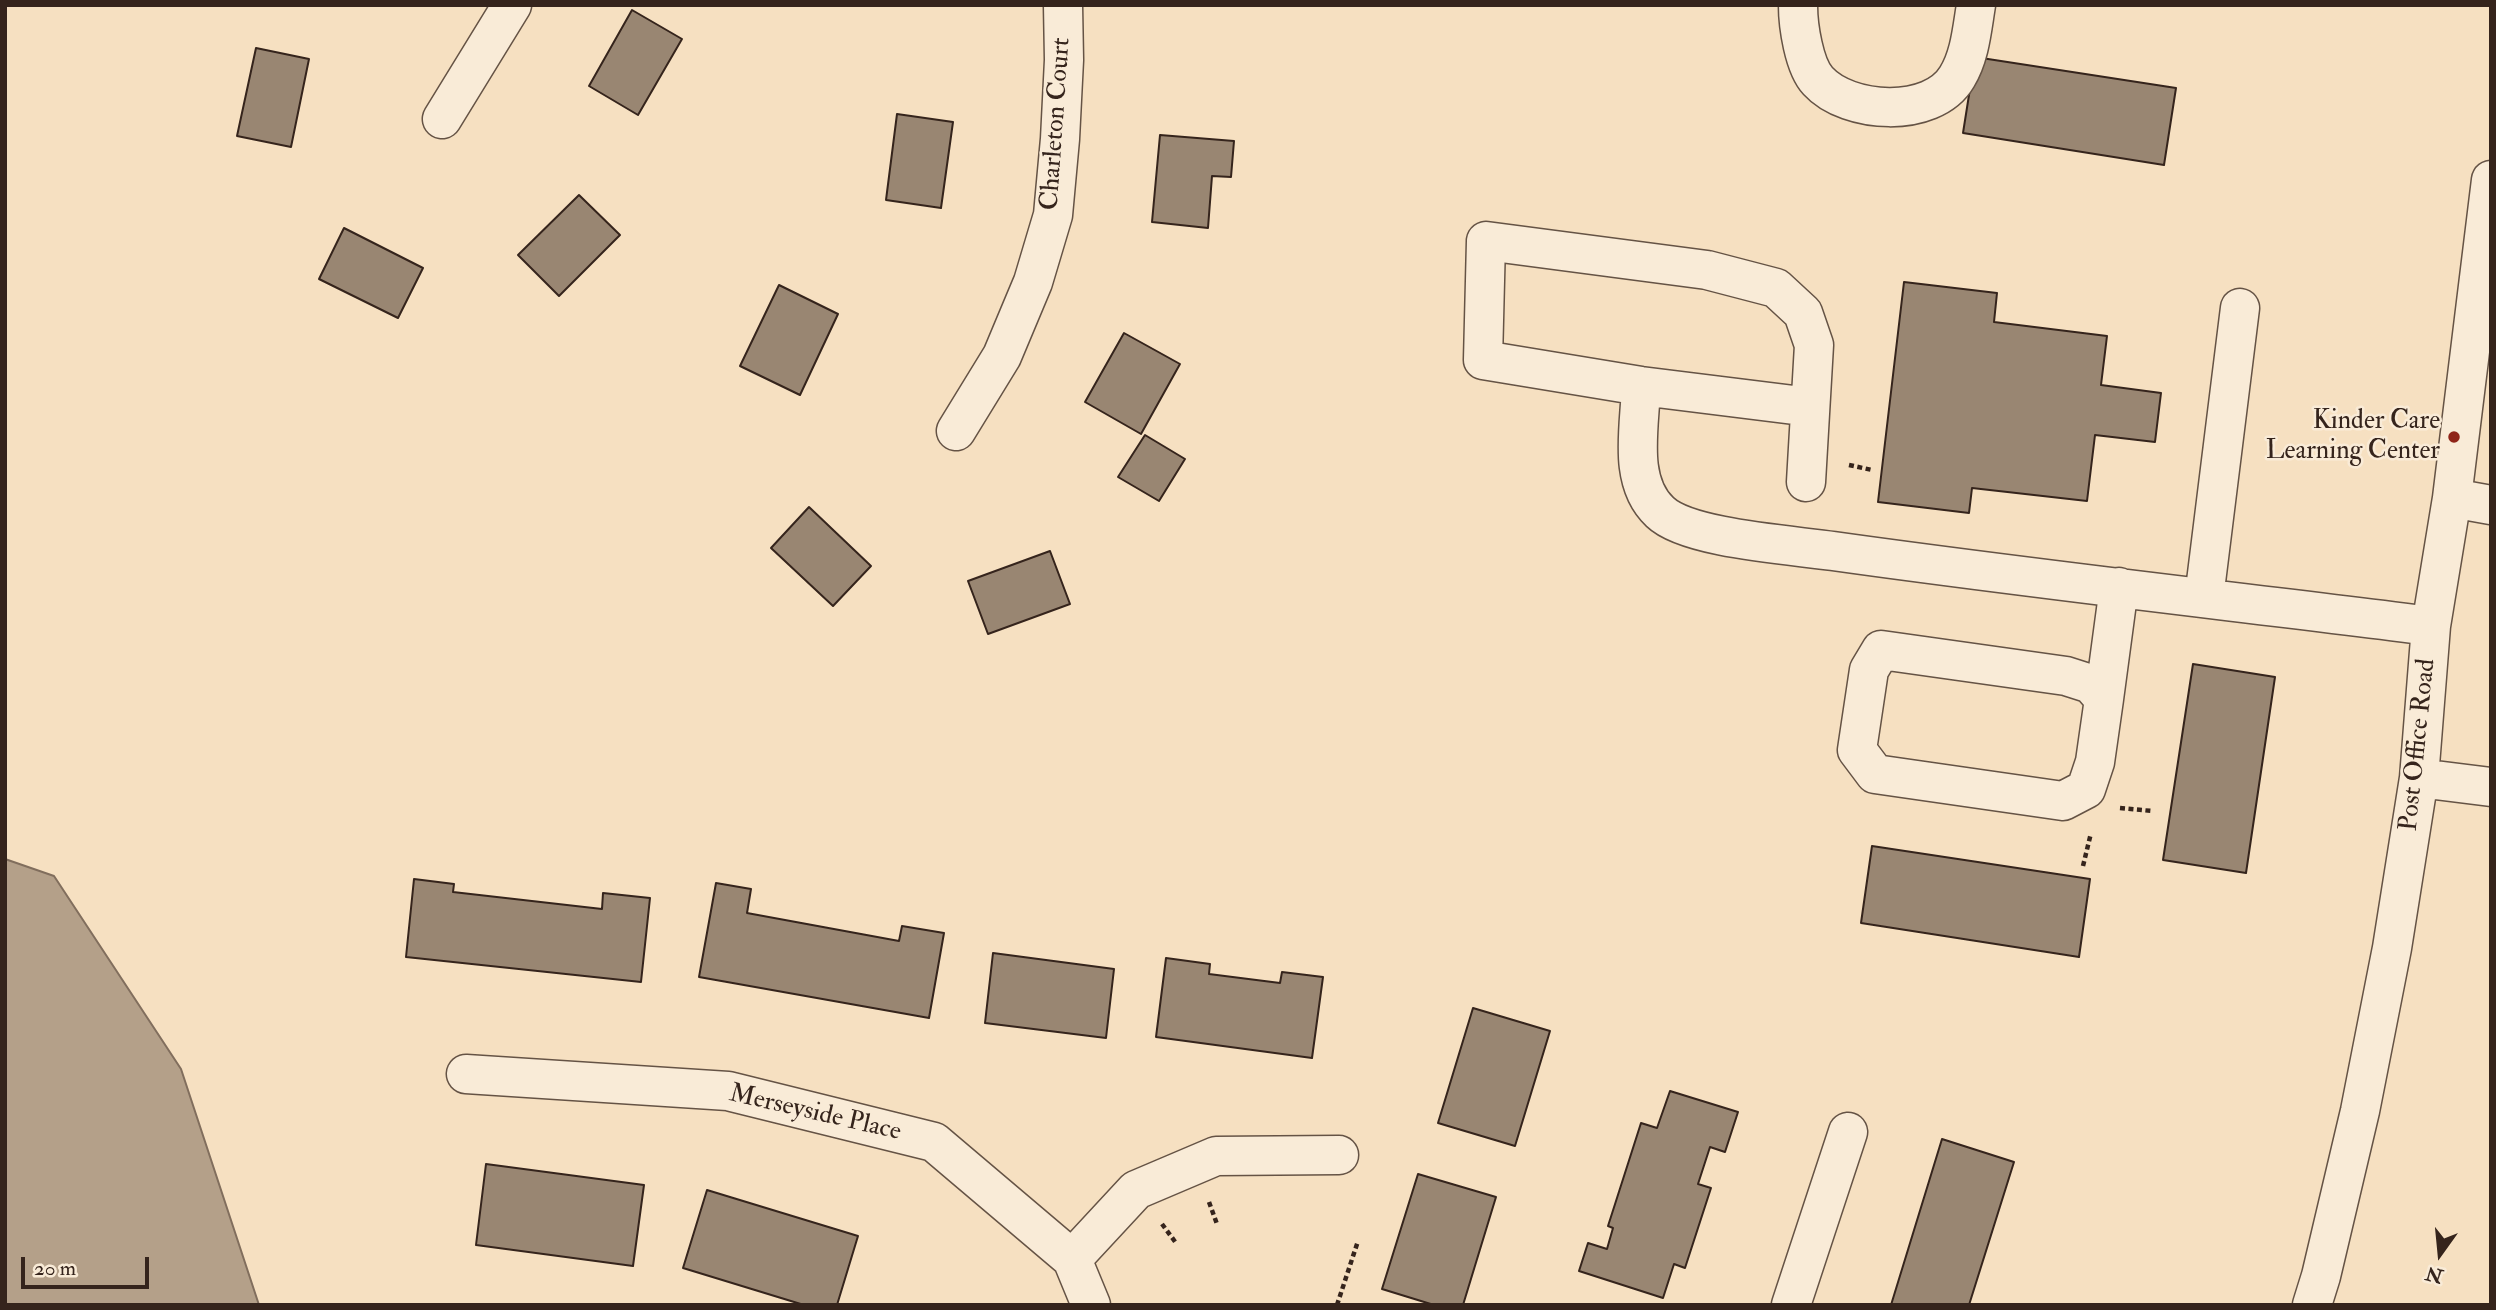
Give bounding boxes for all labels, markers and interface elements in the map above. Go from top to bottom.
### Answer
street label: Charleton Court [1035,37,1079,211]
place label: Kinder Care Learning Center [2266,406,2440,467]
marker: Kinder Care Learning Center [2446,429,2462,445]
street label: Post Office Road [2394,657,2444,833]
street label: Merseyside Place [726,1079,904,1149]
north arrow [2405,1219,2475,1289]
scale bar [24,1244,152,1288]
text: 20 m [34,1255,76,1282]
text: N [2423,1260,2446,1288]

